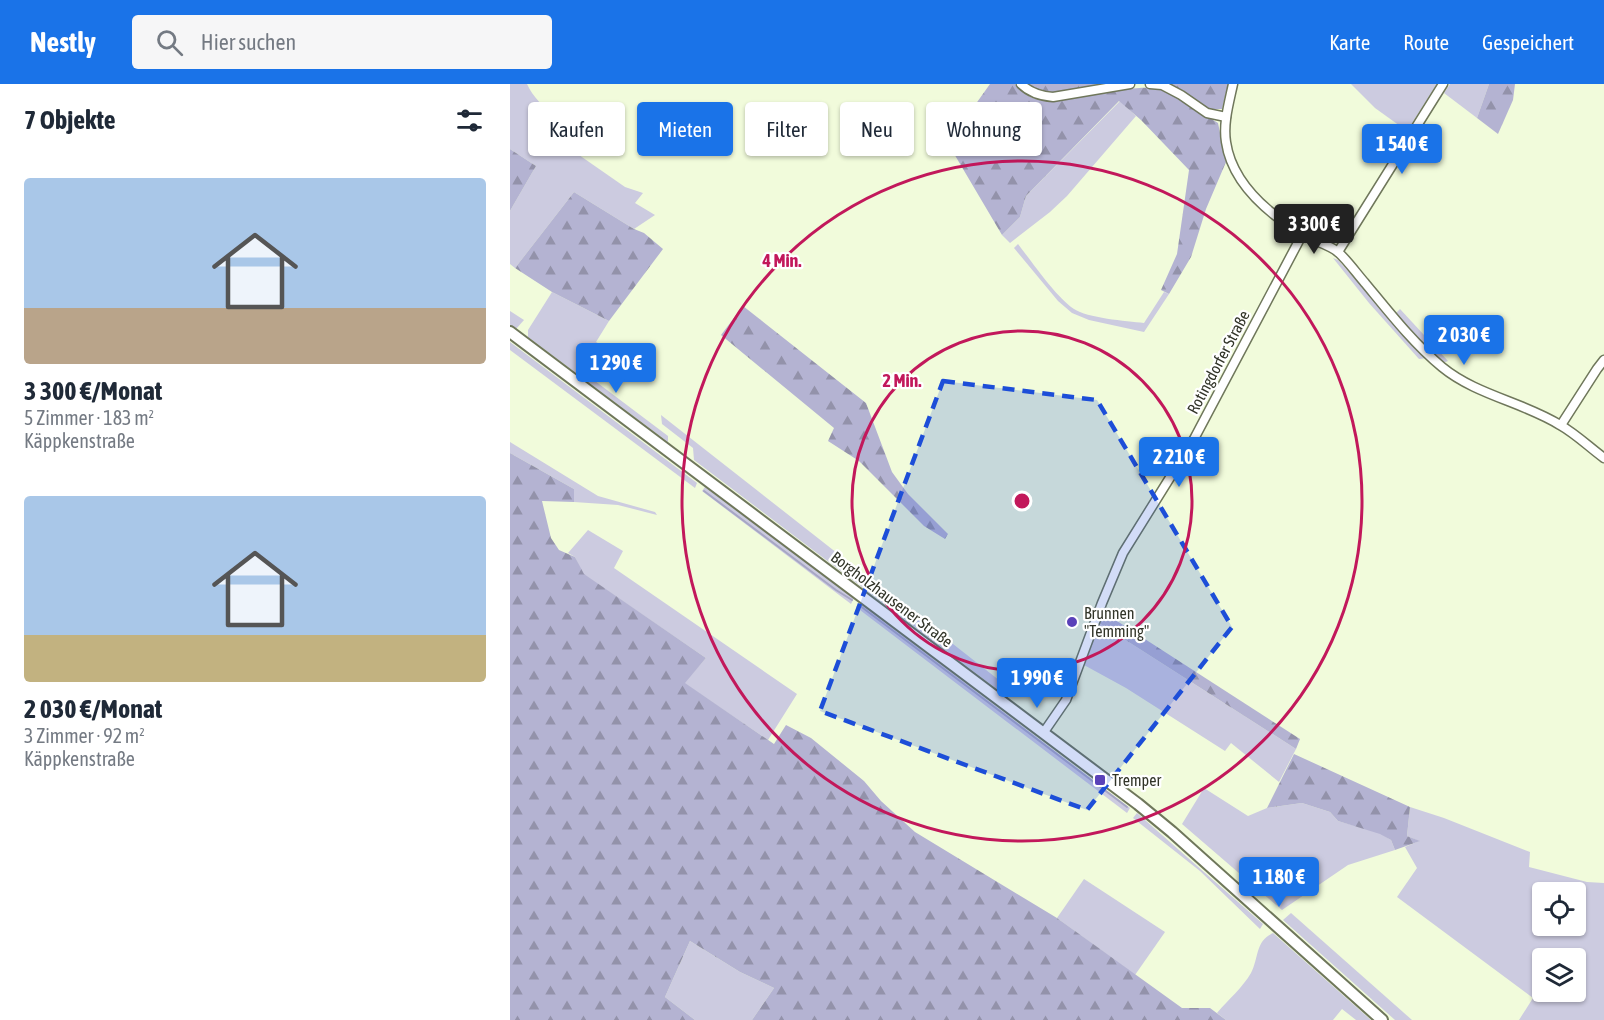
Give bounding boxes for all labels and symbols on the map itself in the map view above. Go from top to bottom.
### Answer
pin: 1 540 € [1347,124,1457,175]
pin: 3 300 € [1259,204,1369,255]
text: 4 Min. [761,250,802,271]
street label: Rotingdorfer Straße [1183,307,1254,417]
pin: 2 030 € [1409,315,1519,366]
pin: 1 290 € [561,343,671,394]
text: 2 Min. [882,370,922,391]
pin: 2 210 € [1124,437,1234,488]
centre of rings [1012,491,1032,511]
street label: Borgholzhausener Straße [827,548,956,651]
place label: Brunnen "Temming" [1084,604,1149,641]
marker: Brunnen "Temming" [1065,615,1079,629]
pin: 1 990 € [982,658,1092,709]
place label: Tremper [1112,771,1161,790]
marker: Tremper [1093,773,1107,787]
pin: 1 180 € [1224,857,1334,908]

